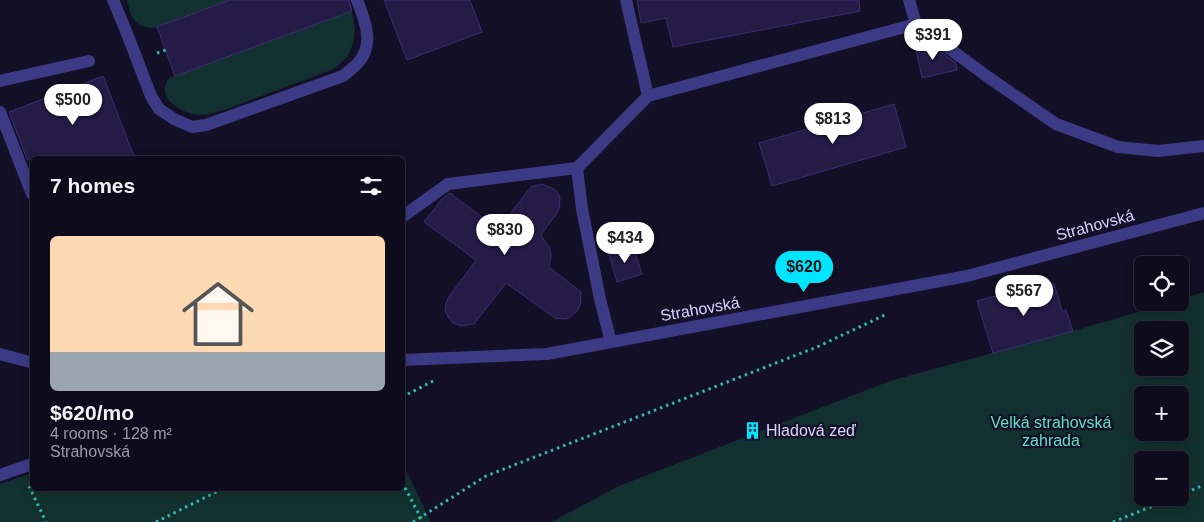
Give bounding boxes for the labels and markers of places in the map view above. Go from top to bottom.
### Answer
pin: $391 [903,18,963,61]
pin: $500 [43,84,103,126]
pin: $813 [803,102,863,145]
pin: $830 [475,214,535,256]
pin: $434 [595,222,655,264]
pin: $620 [774,250,834,293]
pin: $567 [994,274,1054,317]
building icon: Hladová zeď [742,420,762,440]
place label: Hladová zeď [766,422,856,439]

